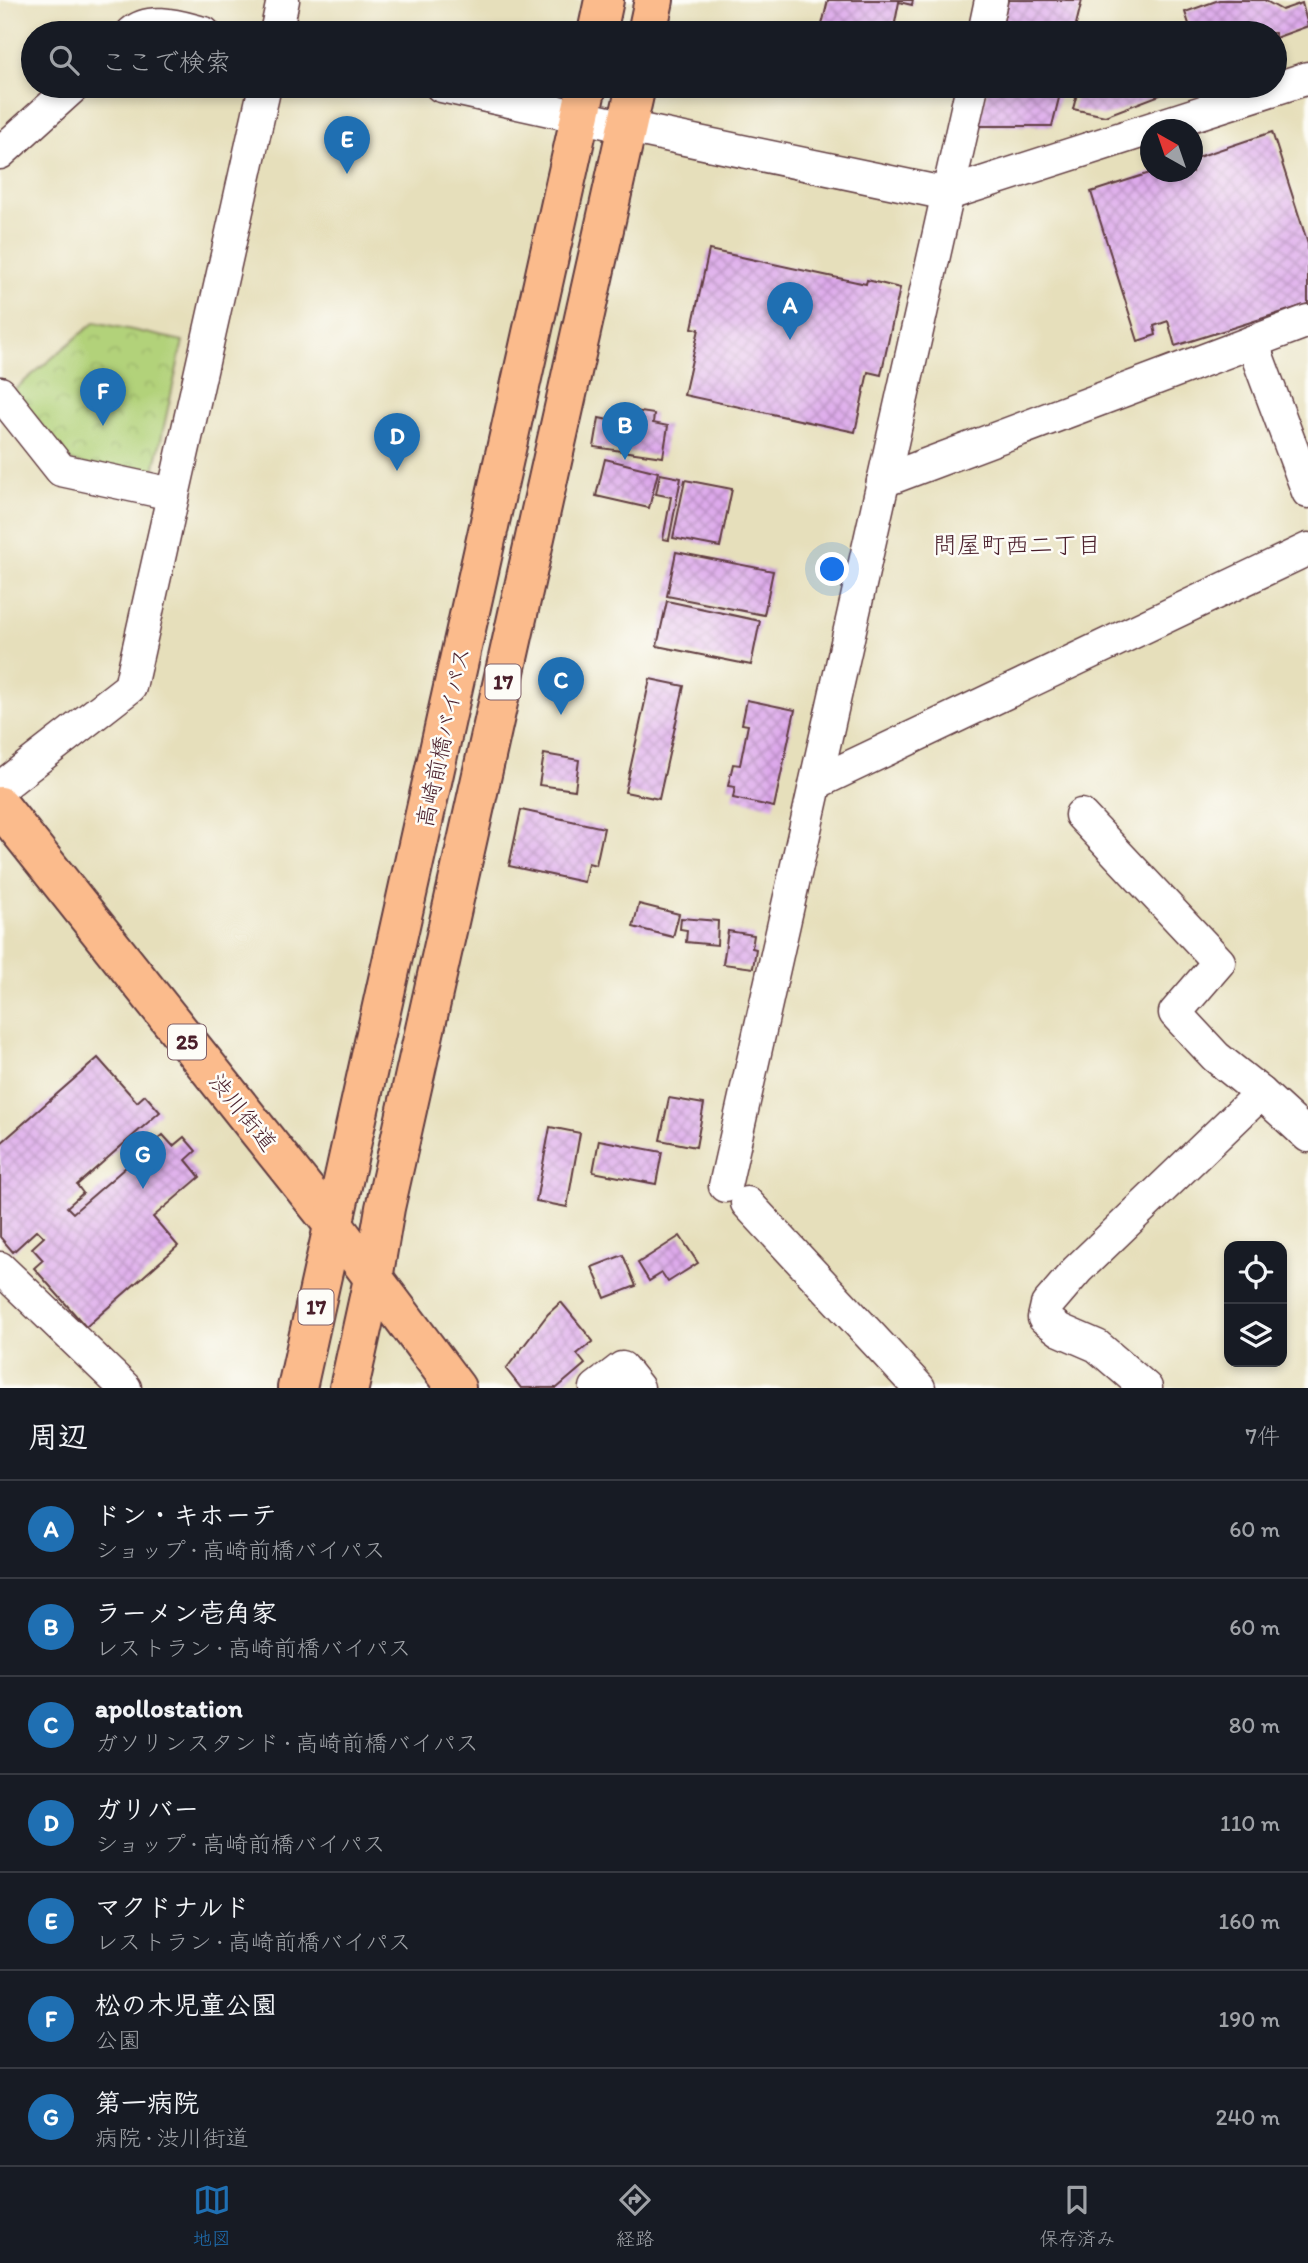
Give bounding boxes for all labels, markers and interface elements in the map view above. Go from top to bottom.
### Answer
search box [21,21,1287,98]
icon: search [45,41,83,79]
text: ここで検索 [101,46,231,78]
pin: E [324,116,370,174]
north arrow [1140,119,1203,182]
pin: A [767,282,813,340]
pin: F [80,368,126,426]
pin: B [602,402,648,460]
pin: D [374,413,420,471]
district label: 問屋町西二丁目 [933,530,1101,559]
your location [815,552,849,586]
street label: 高崎前橋バイパス [410,644,476,830]
pin: C [538,657,584,715]
road number: 17 [486,664,520,700]
road number: 25 [168,1024,206,1060]
street label: 渋川街道 [203,1067,283,1157]
pin: G [120,1131,166,1189]
map controls [1224,1241,1287,1367]
button: locate [1224,1241,1287,1304]
road number: 17 [298,1290,334,1324]
button: layers [1224,1304,1287,1367]
text: 周辺 [28,1418,88,1455]
text: 7件 [1246,1422,1280,1450]
text: ドン・キホーテ [95,1499,277,1531]
text: A [44,1515,58,1543]
text: 60 m [1229,1515,1280,1543]
text: ショップ · 高崎前橋バイパス [95,1536,386,1564]
text: ラーメン壱角家 [95,1597,277,1629]
text: B [44,1613,58,1641]
text: 60 m [1229,1613,1280,1641]
text: レストラン · 高崎前橋バイパス [95,1634,411,1662]
text: apollostation [95,1692,243,1724]
text: C [44,1711,58,1739]
text: 80 m [1229,1711,1280,1739]
text: ガソリンスタンド · 高崎前橋バイパス [95,1729,479,1757]
text: ガリバー [95,1793,199,1825]
text: D [43,1809,59,1837]
text: 110 m [1220,1809,1280,1837]
text: ショップ · 高崎前橋バイパス [95,1830,386,1858]
text: マクドナルド [95,1891,250,1923]
text: E [45,1907,57,1935]
text: 160 m [1218,1907,1280,1935]
text: レストラン · 高崎前橋バイパス [95,1928,411,1956]
text: 松の木児童公園 [95,1989,277,2021]
text: F [45,2005,57,2033]
text: 190 m [1219,2005,1280,2033]
text: 公園 [95,2026,141,2054]
text: 第一病院 [95,2087,199,2119]
text: G [43,2103,59,2131]
text: 240 m [1215,2103,1280,2131]
text: 病院 · 渋川街道 [95,2124,249,2152]
tab: 地図 [193,2181,231,2250]
tab: 経路 [616,2181,654,2250]
tab: 保存済み [1039,2181,1115,2250]

